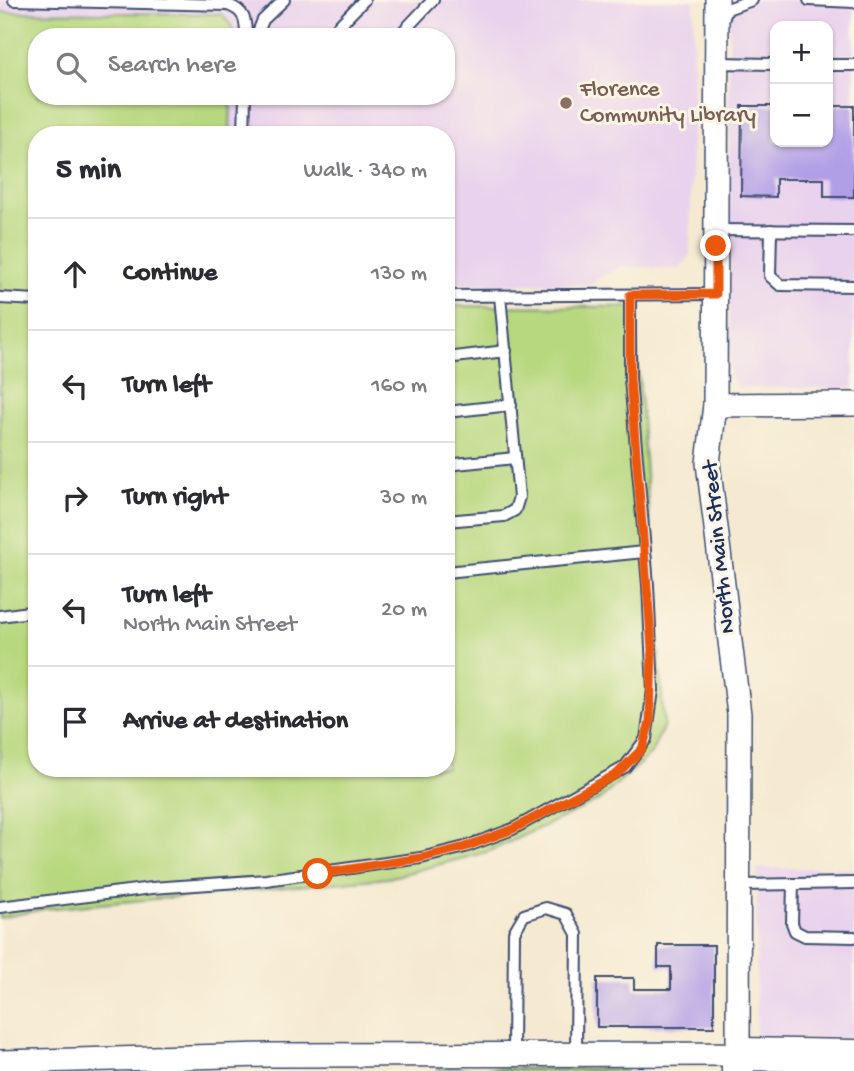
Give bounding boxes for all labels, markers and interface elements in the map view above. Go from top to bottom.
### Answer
map controls [770,21,833,147]
button: + [770,21,833,84]
search box [28,28,455,105]
icon: search [52,48,90,86]
text: Search here [108,51,236,82]
place label: Florence Community Library [579,77,756,130]
button: − [770,84,833,147]
marker: Florence Community Library [558,95,574,111]
text: 5 min [56,154,121,189]
text: Walk · 340 m [304,158,427,185]
route end [700,230,731,261]
icon: ahead [56,255,94,293]
text: Continue [123,259,217,290]
text: 130 m [371,261,427,288]
icon: left [56,367,94,405]
text: Turn left [123,371,211,402]
text: 160 m [371,373,427,400]
street label: North Main Street [697,458,743,635]
icon: right [56,479,94,517]
text: Turn right [123,483,227,514]
text: 30 m [380,485,427,512]
text: Turn left [123,581,211,612]
icon: left [56,591,94,629]
text: 20 m [381,597,427,624]
text: North Main Street [123,612,297,639]
icon: arrive [56,703,94,741]
text: Arrive at destination [123,707,348,738]
route start [302,858,333,889]

